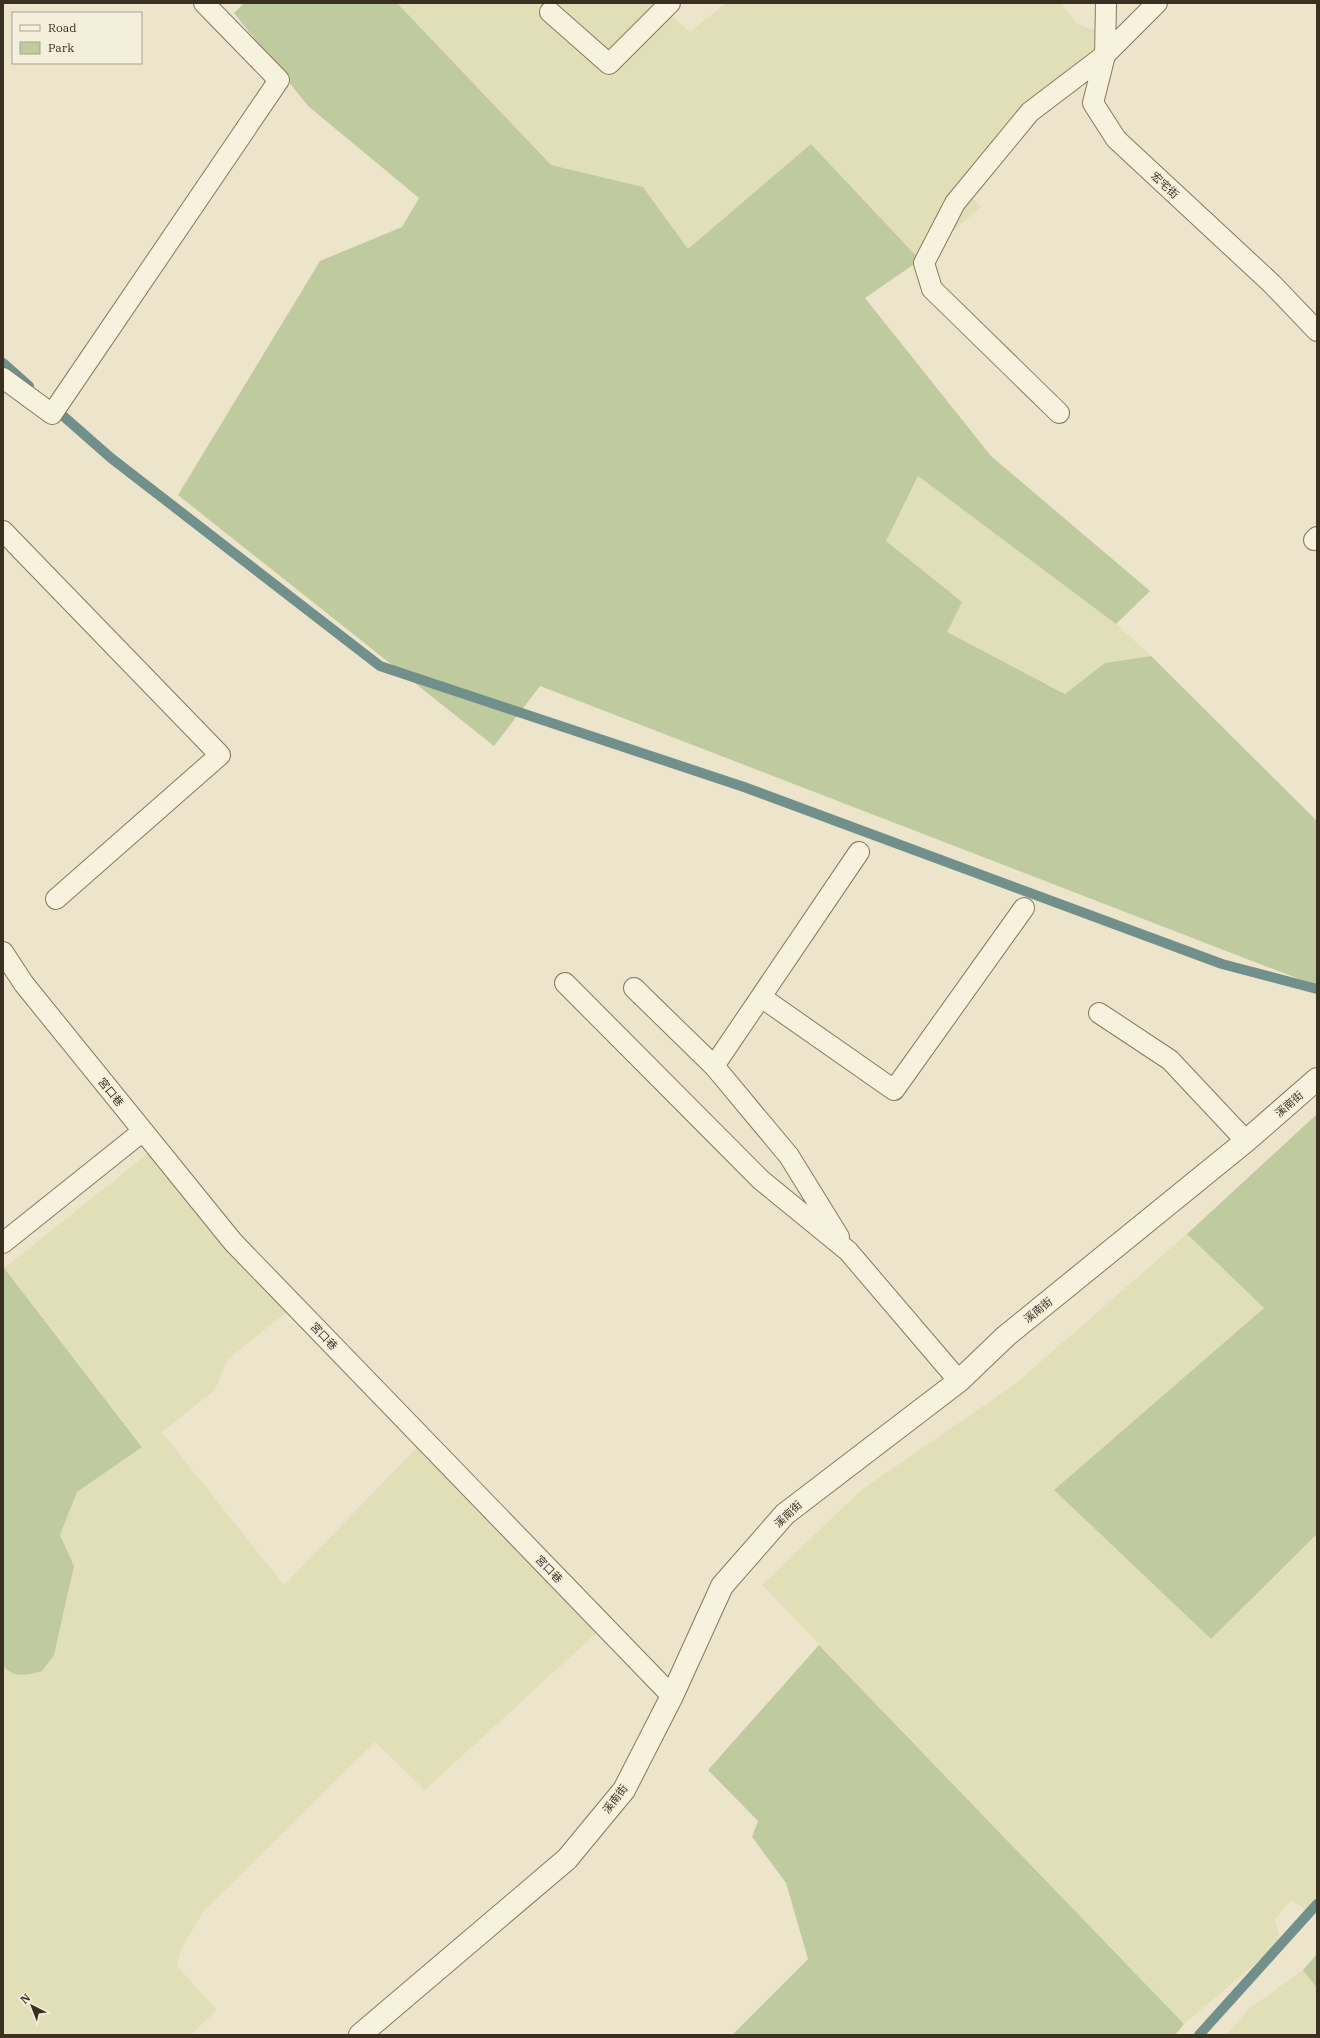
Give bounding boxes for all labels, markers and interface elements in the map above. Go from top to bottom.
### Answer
legend [12,12,142,64]
text: Road [48,20,77,35]
text: Park [48,40,74,55]
street label: 宏宅街 [1148,169,1182,201]
street label: 宮口巷 [95,1075,127,1109]
street label: 溪南街 [1272,1088,1306,1120]
street label: 溪南街 [1021,1294,1055,1326]
street label: 宮口巷 [308,1319,340,1353]
street label: 溪南街 [771,1498,805,1530]
street label: 宮口巷 [533,1552,565,1586]
street label: 溪南街 [599,1782,631,1816]
north arrow [12,1986,52,2026]
text: N [17,1990,33,2007]

